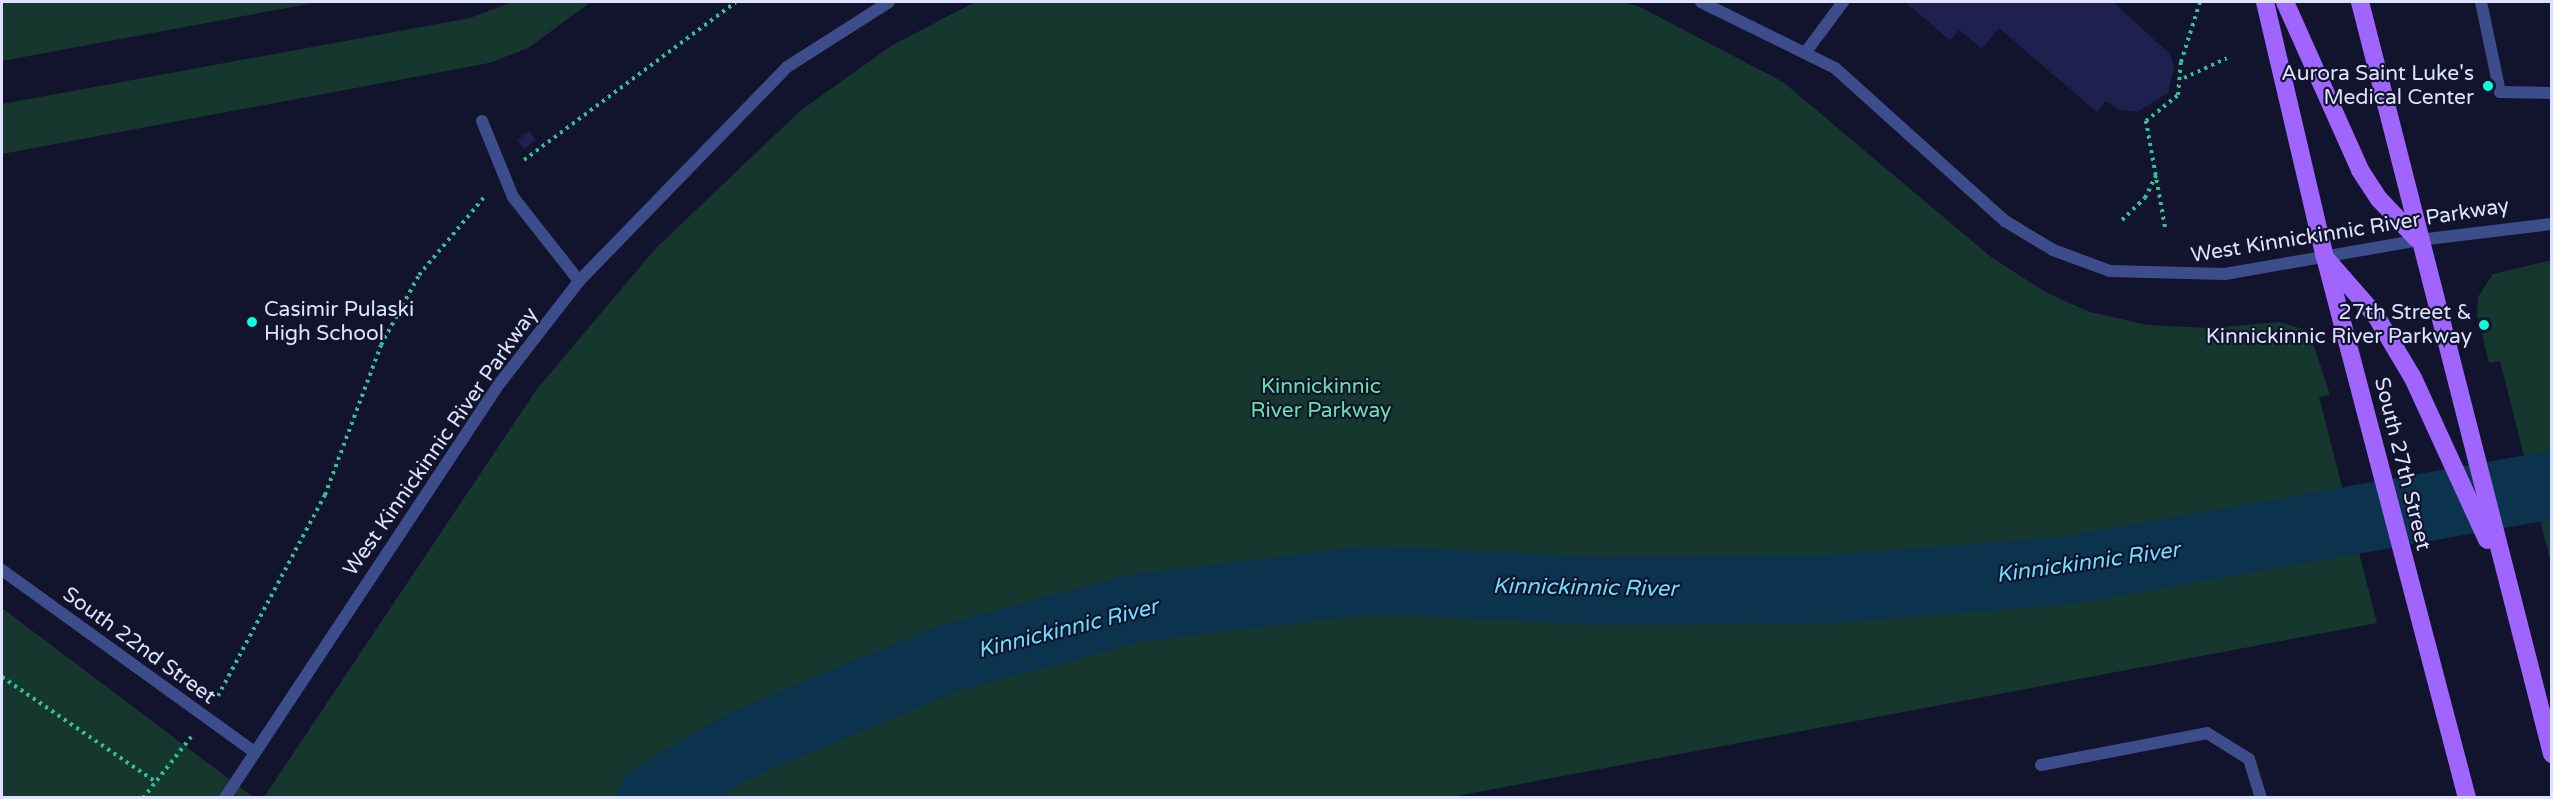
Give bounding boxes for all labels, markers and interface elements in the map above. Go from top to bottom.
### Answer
place label: Aurora Saint Luke's Medical Center [2281,61,2474,111]
marker: Aurora Saint Luke's Medical Center [2479,77,2497,95]
street label: West Kinnickinnic River Parkway [2189,193,2511,269]
place label: Casimir Pulaski High School [264,297,414,347]
place label: 27th Street & Kinnickinnic River Parkway [2206,300,2472,350]
street label: West Kinnickinnic River Parkway [338,303,544,581]
marker: Casimir Pulaski High School [245,315,259,329]
marker: 27th Street & Kinnickinnic River Parkway [2477,318,2491,332]
park label: Kinnickinnic River Parkway [1251,374,1391,424]
street label: South 27th Street [2368,375,2436,553]
water label: Kinnickinnic River [1995,537,2181,589]
water label: Kinnickinnic River [1492,573,1678,603]
street label: South 22nd Street [58,582,220,710]
water label: Kinnickinnic River [975,594,1161,664]

